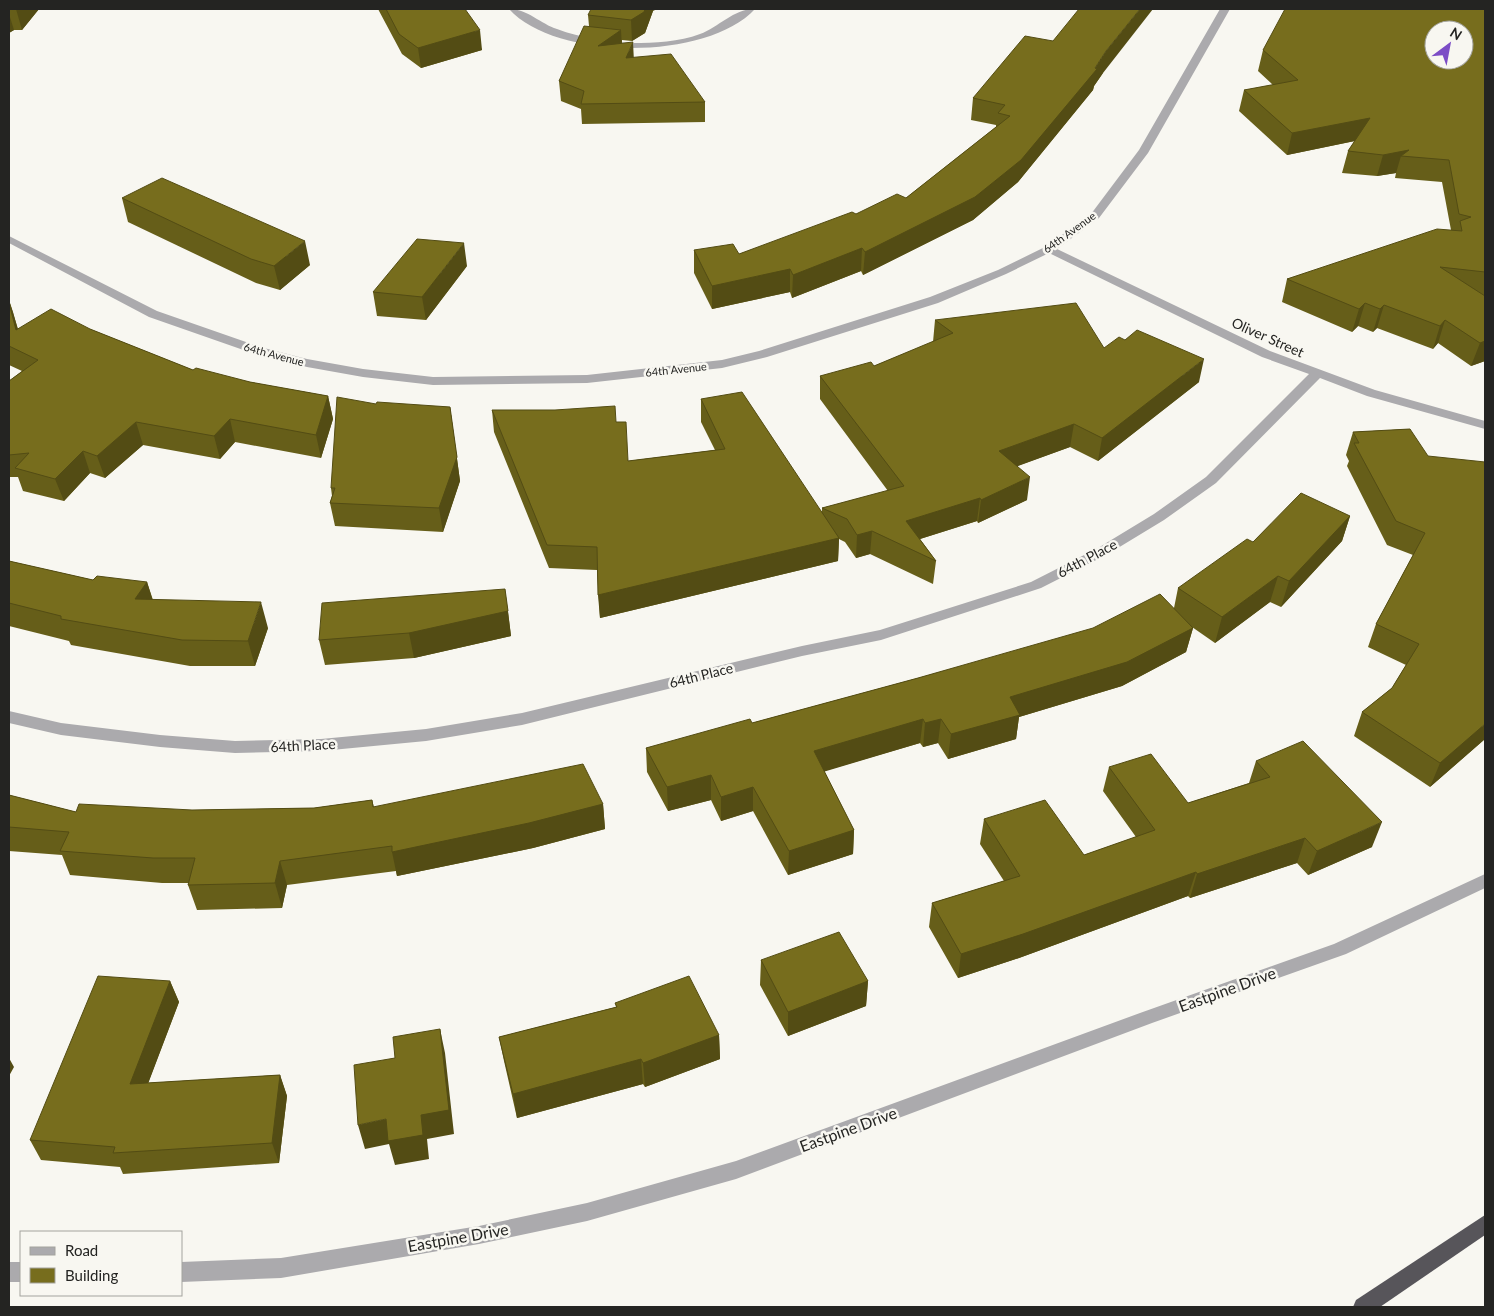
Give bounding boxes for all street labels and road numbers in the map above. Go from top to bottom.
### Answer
street label: 64th Avenue [1040,208,1098,255]
street label: Oliver Street [1229,313,1307,361]
street label: 64th Avenue [243,340,306,368]
street label: 64th Avenue [645,359,708,379]
street label: 64th Place [1054,535,1120,581]
street label: 64th Place [667,659,735,691]
street label: 64th Place [270,735,336,755]
street label: Eastpine Drive [1176,963,1278,1015]
street label: Eastpine Drive [797,1103,899,1155]
street label: Eastpine Drive [406,1219,510,1255]

